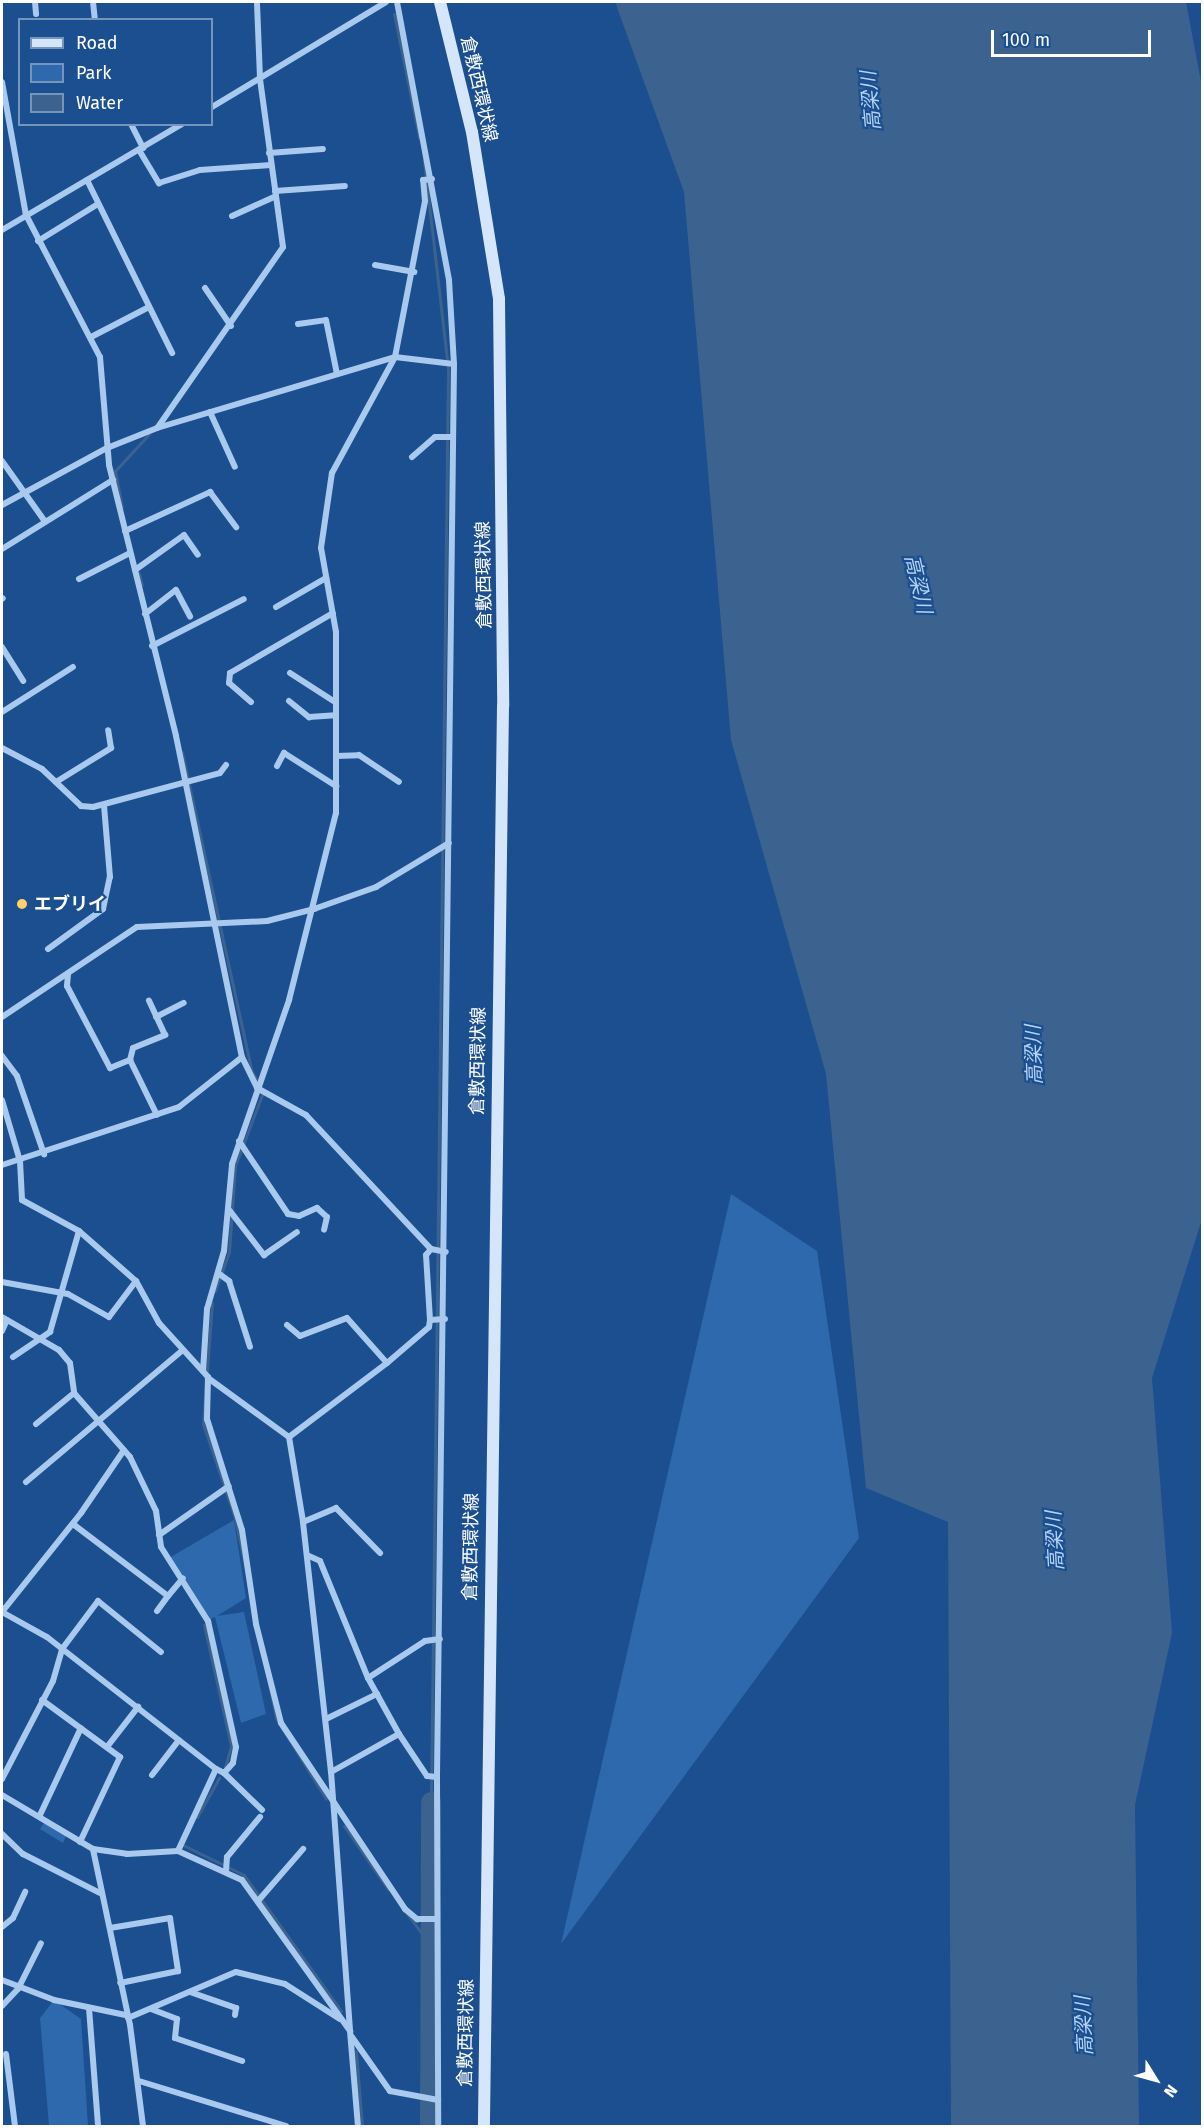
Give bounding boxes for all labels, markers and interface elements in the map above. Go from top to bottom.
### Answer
legend [18,18,213,126]
scale bar [994,18,1154,56]
text: 100 m [1002,29,1050,51]
text: Road [76,32,118,54]
street label: 倉敷西環状線 [456,34,502,144]
text: Park [76,62,111,84]
water label: 高梁川 [856,70,886,132]
text: Water [76,92,123,114]
street label: 倉敷西環状線 [472,521,496,629]
water label: 高梁川 [900,552,936,616]
place label: エブリイ [34,893,106,915]
marker: エブリイ [15,897,29,911]
street label: 倉敷西環状線 [466,1007,490,1115]
water label: 高梁川 [1021,1025,1047,1085]
street label: 倉敷西環状線 [459,1493,483,1601]
water label: 高梁川 [1041,1510,1069,1572]
street label: 倉敷西環状線 [454,1979,478,2087]
water label: 高梁川 [1070,1995,1098,2057]
north arrow [1126,2050,1186,2110]
text: N [1160,2081,1182,2101]

